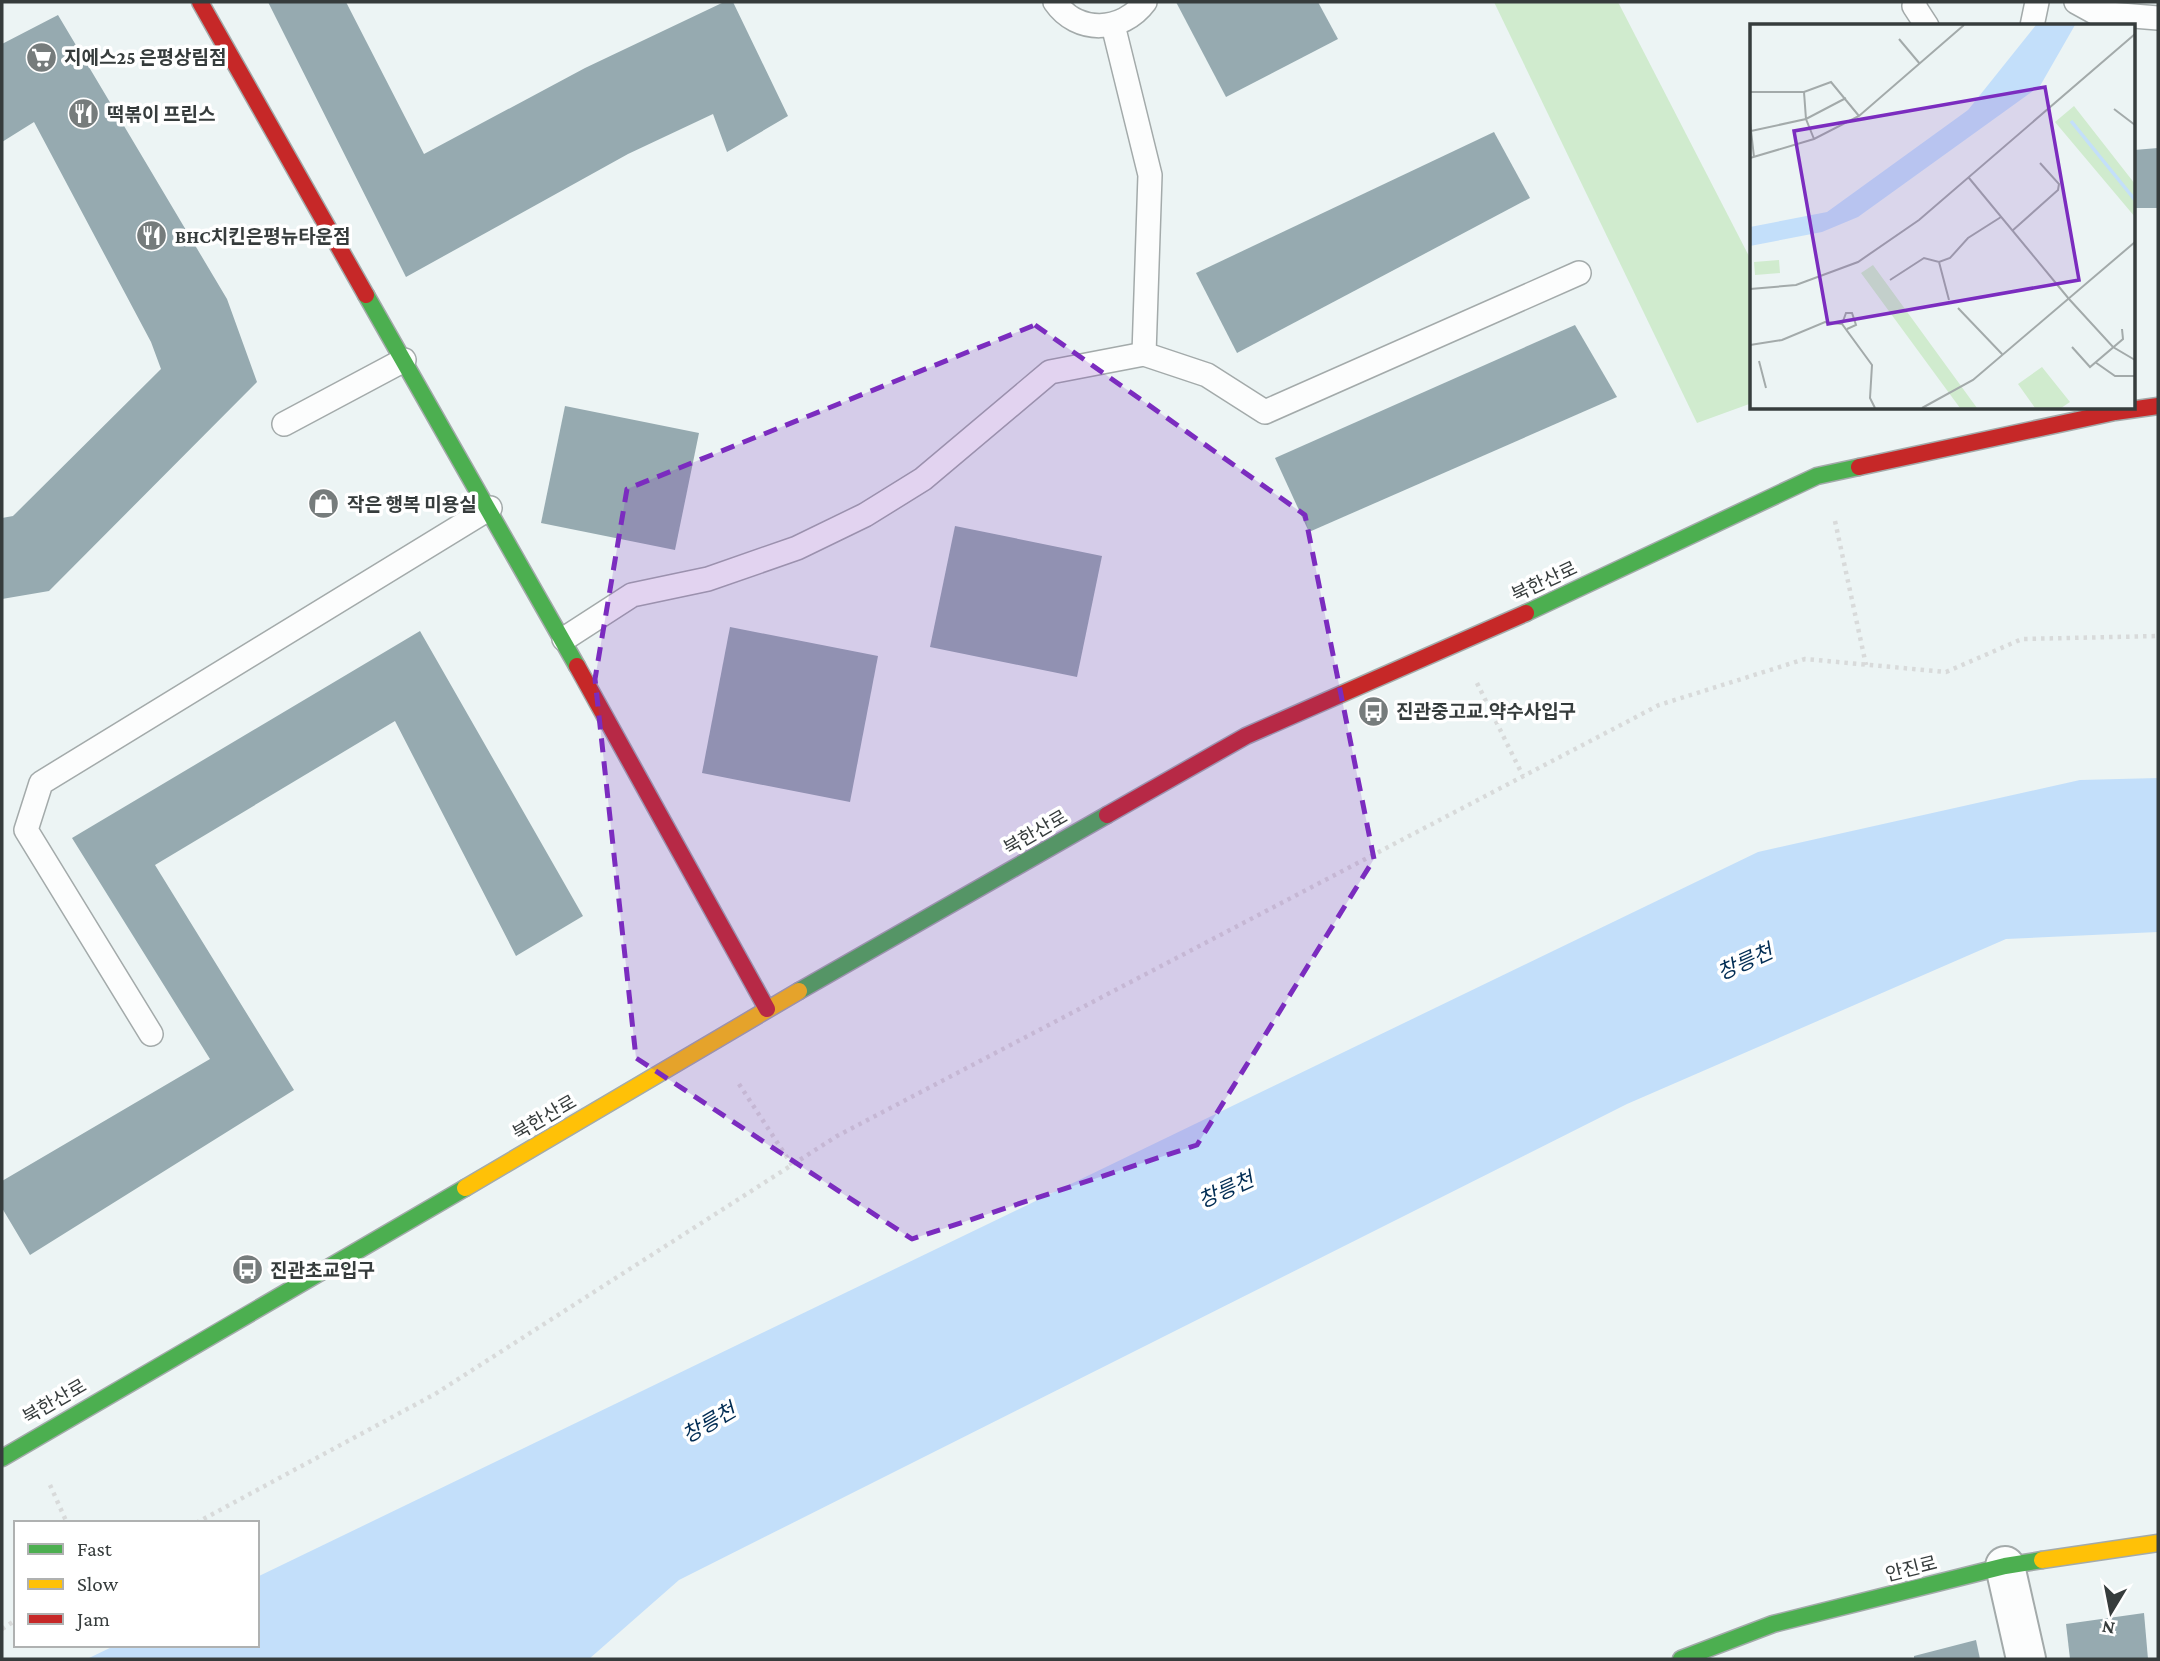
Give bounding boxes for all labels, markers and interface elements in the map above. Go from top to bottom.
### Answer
inset map [1750,24,2136,410]
supermarket icon: 지에스25 은평상림점 [24,40,58,74]
place label: 지에스25 은평상림점 [64,47,227,68]
restaurant icon: 떡볶이 프린스 [67,97,101,131]
place label: 떡볶이 프린스 [107,104,216,125]
restaurant icon: BHC치킨은평뉴타운점 [135,219,169,253]
place label: BHC치킨은평뉴타운점 [175,226,351,247]
shop icon: 작은 행복 미용실 [307,487,341,521]
place label: 작은 행복 미용실 [347,494,477,515]
street label: 북한산로 [1508,557,1580,606]
bus stop icon: 진관중고교.약수사입구 [1356,694,1390,728]
place label: 진관중고교.약수사입구 [1396,701,1576,722]
street label: 북한산로 [1000,806,1071,859]
water label: 창릉천 [1714,938,1779,985]
street label: 북한산로 [509,1091,580,1144]
water label: 창릉천 [1195,1166,1260,1213]
bus stop icon: 진관초교입구 [230,1253,264,1287]
place label: 진관초교입구 [270,1260,375,1281]
street label: 북한산로 [19,1375,90,1428]
water label: 창릉천 [678,1397,742,1448]
legend [14,1521,259,1647]
text: Fast [77,1537,113,1561]
street label: 안진로 [1883,1552,1939,1585]
text: Slow [77,1572,119,1596]
north arrow [2076,1577,2146,1647]
text: Jam [75,1607,110,1631]
text: N [2100,1617,2116,1640]

